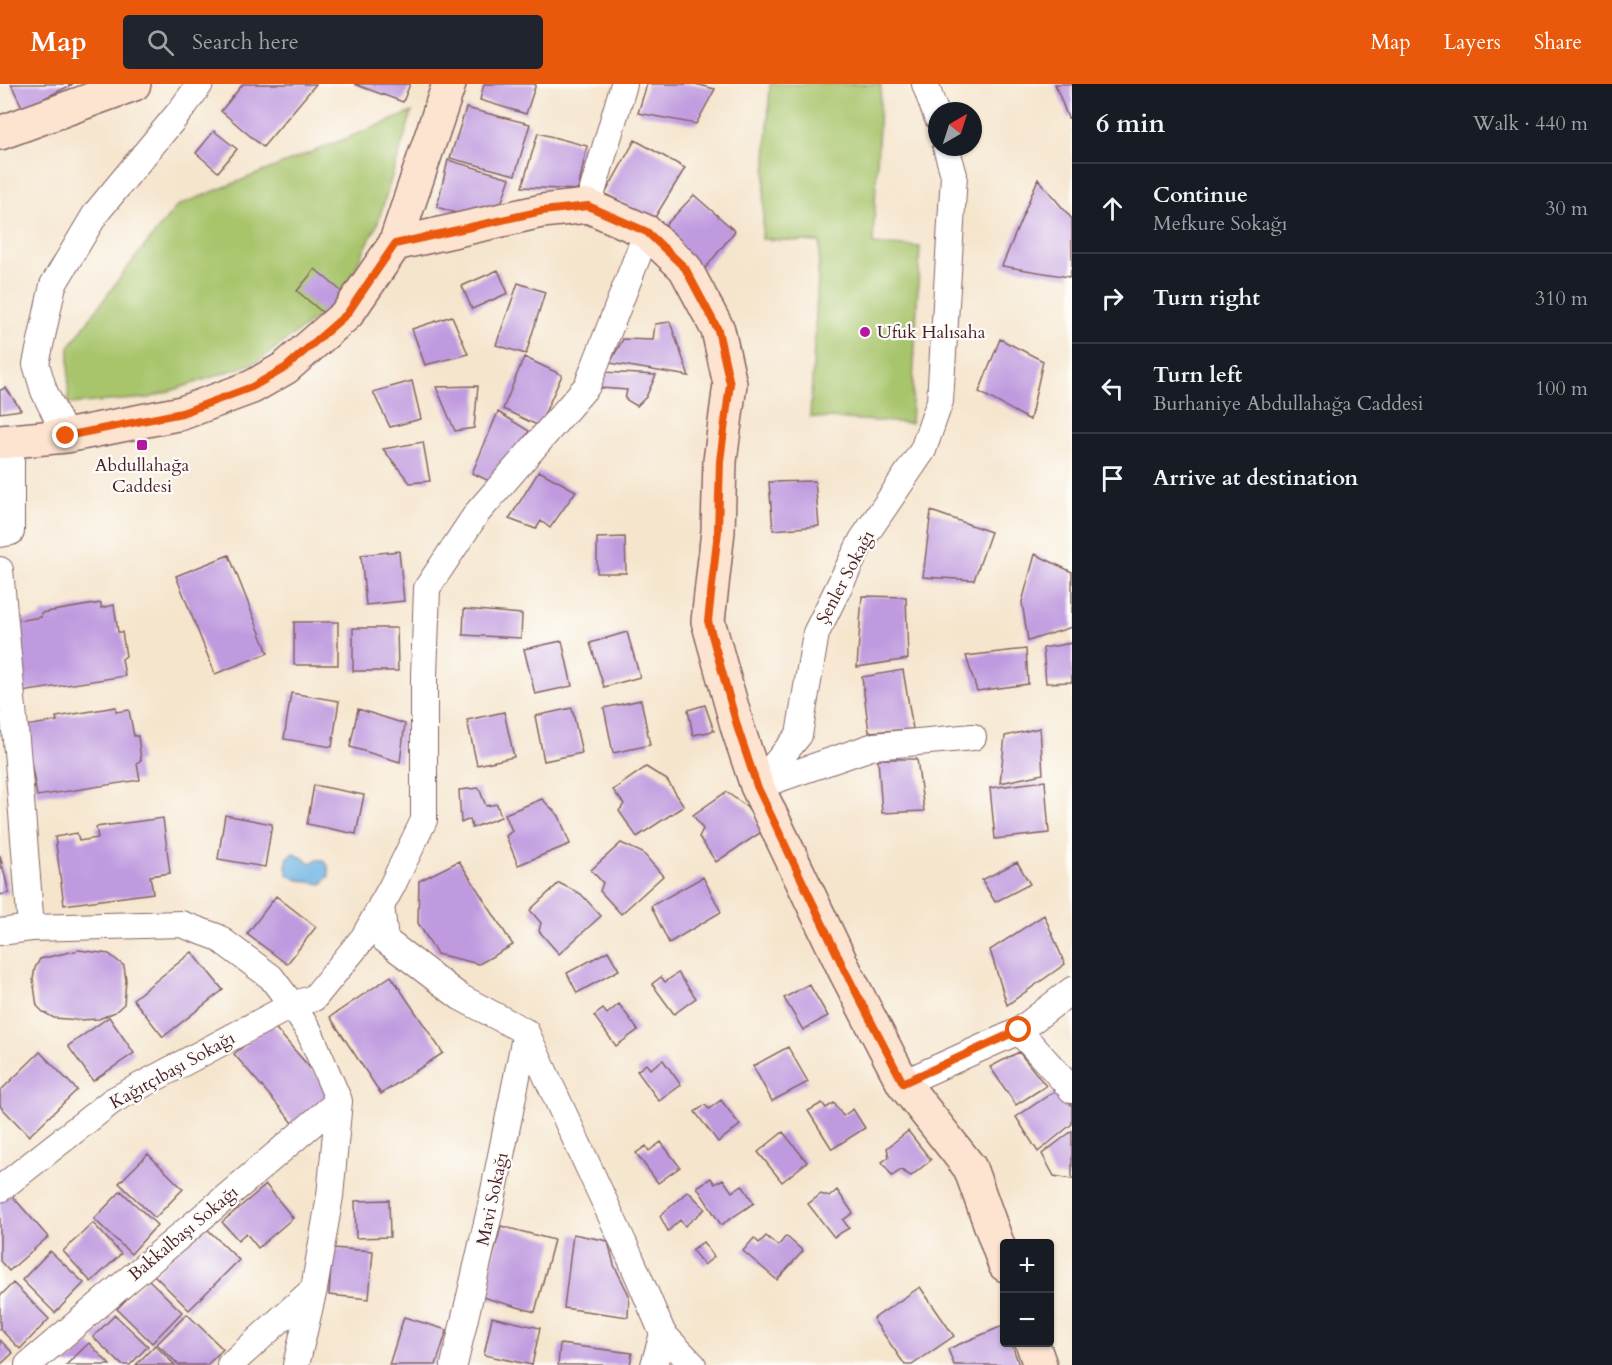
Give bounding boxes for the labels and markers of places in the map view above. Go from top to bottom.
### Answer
place label: Ufuk Halısaha [877,320,986,345]
marker: Ufuk Halısaha [858,325,872,339]
marker: Abdullahağa Caddesi [135,438,149,452]
place label: Abdullahağa Caddesi [95,453,189,499]

